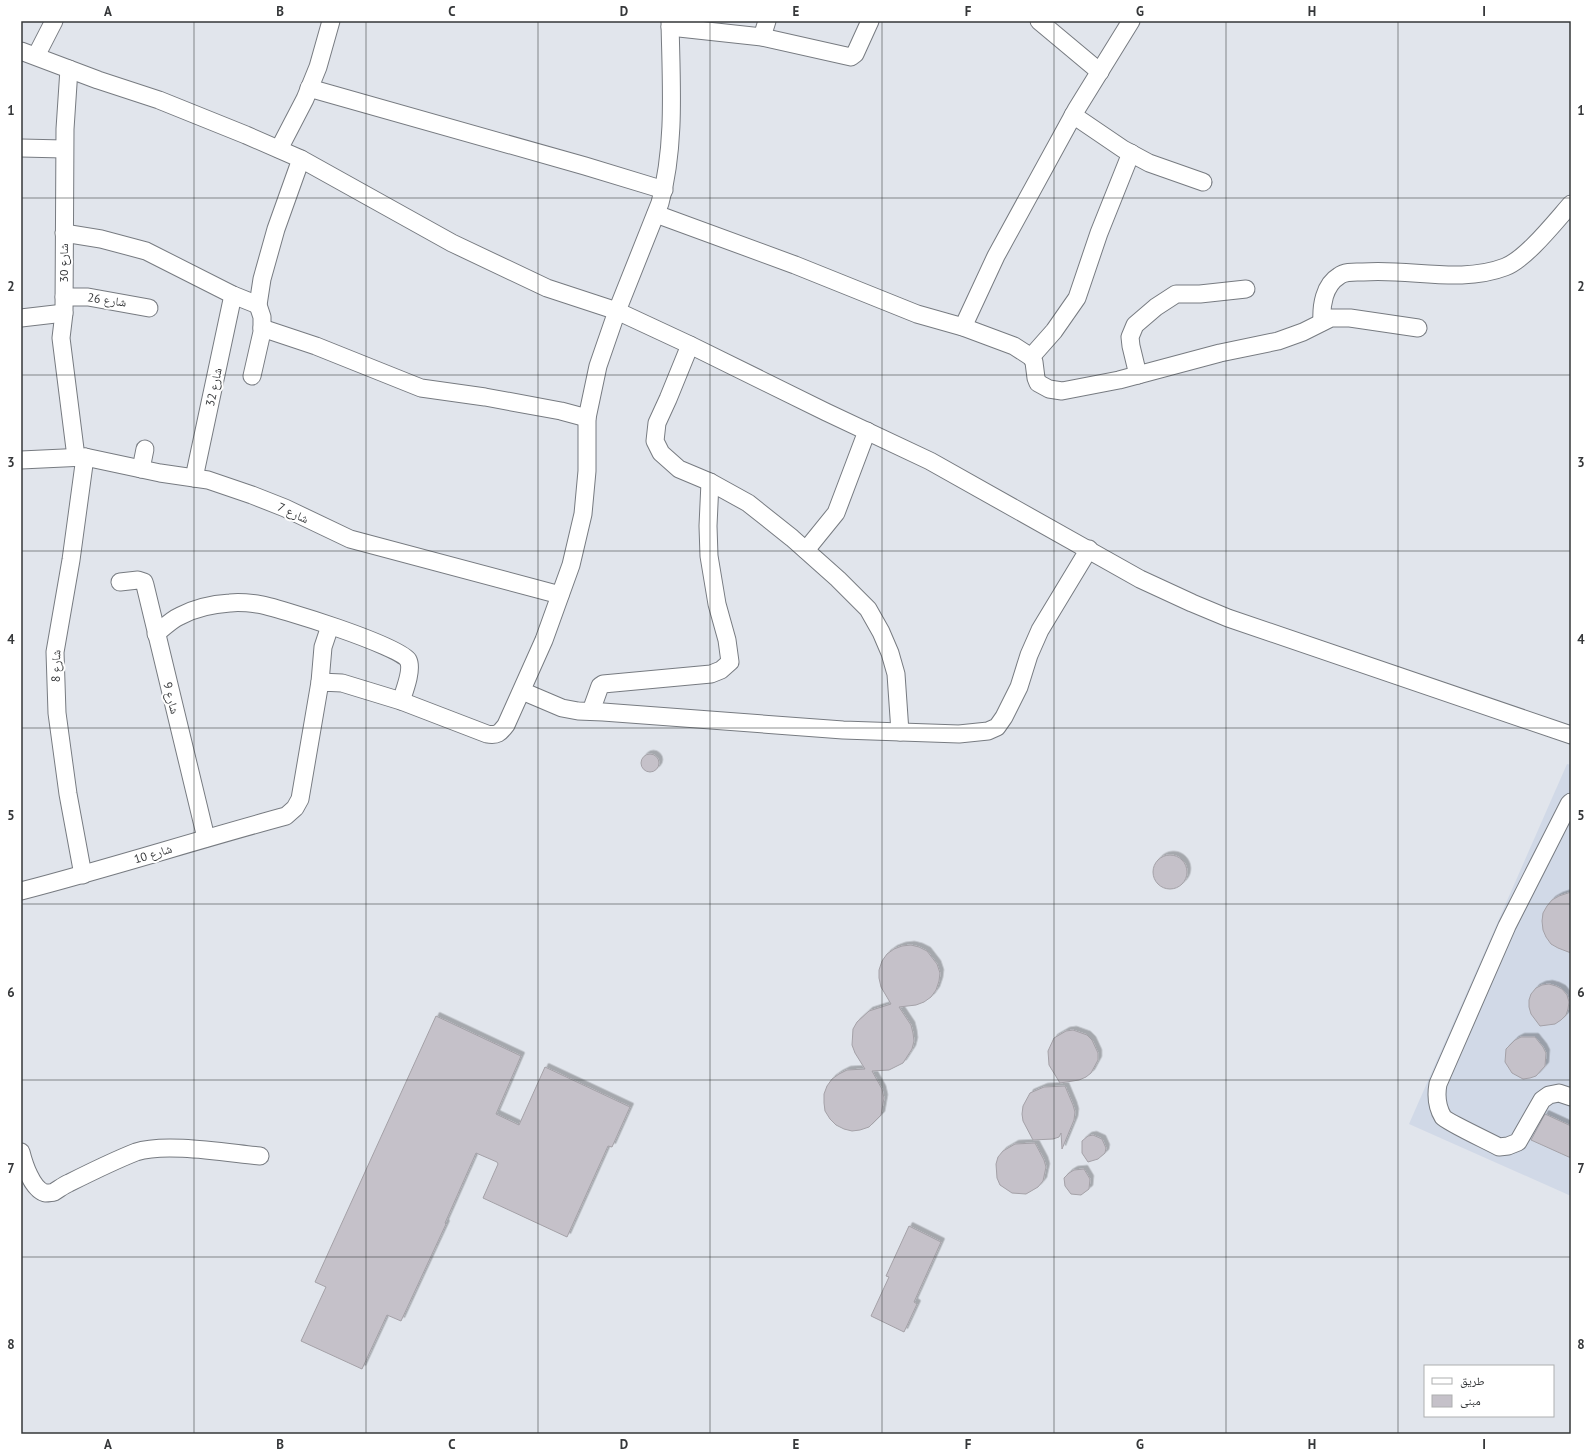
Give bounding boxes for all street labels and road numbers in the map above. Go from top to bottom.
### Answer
street label: شارع 30 [56,243,72,283]
street label: شارع 26 [87,289,128,311]
street label: شارع 32 [202,366,226,408]
street label: شارع 7 [275,499,311,527]
street label: شارع 8 [48,649,64,682]
street label: شارع 9 [159,680,183,716]
street label: شارع 10 [132,841,174,867]

